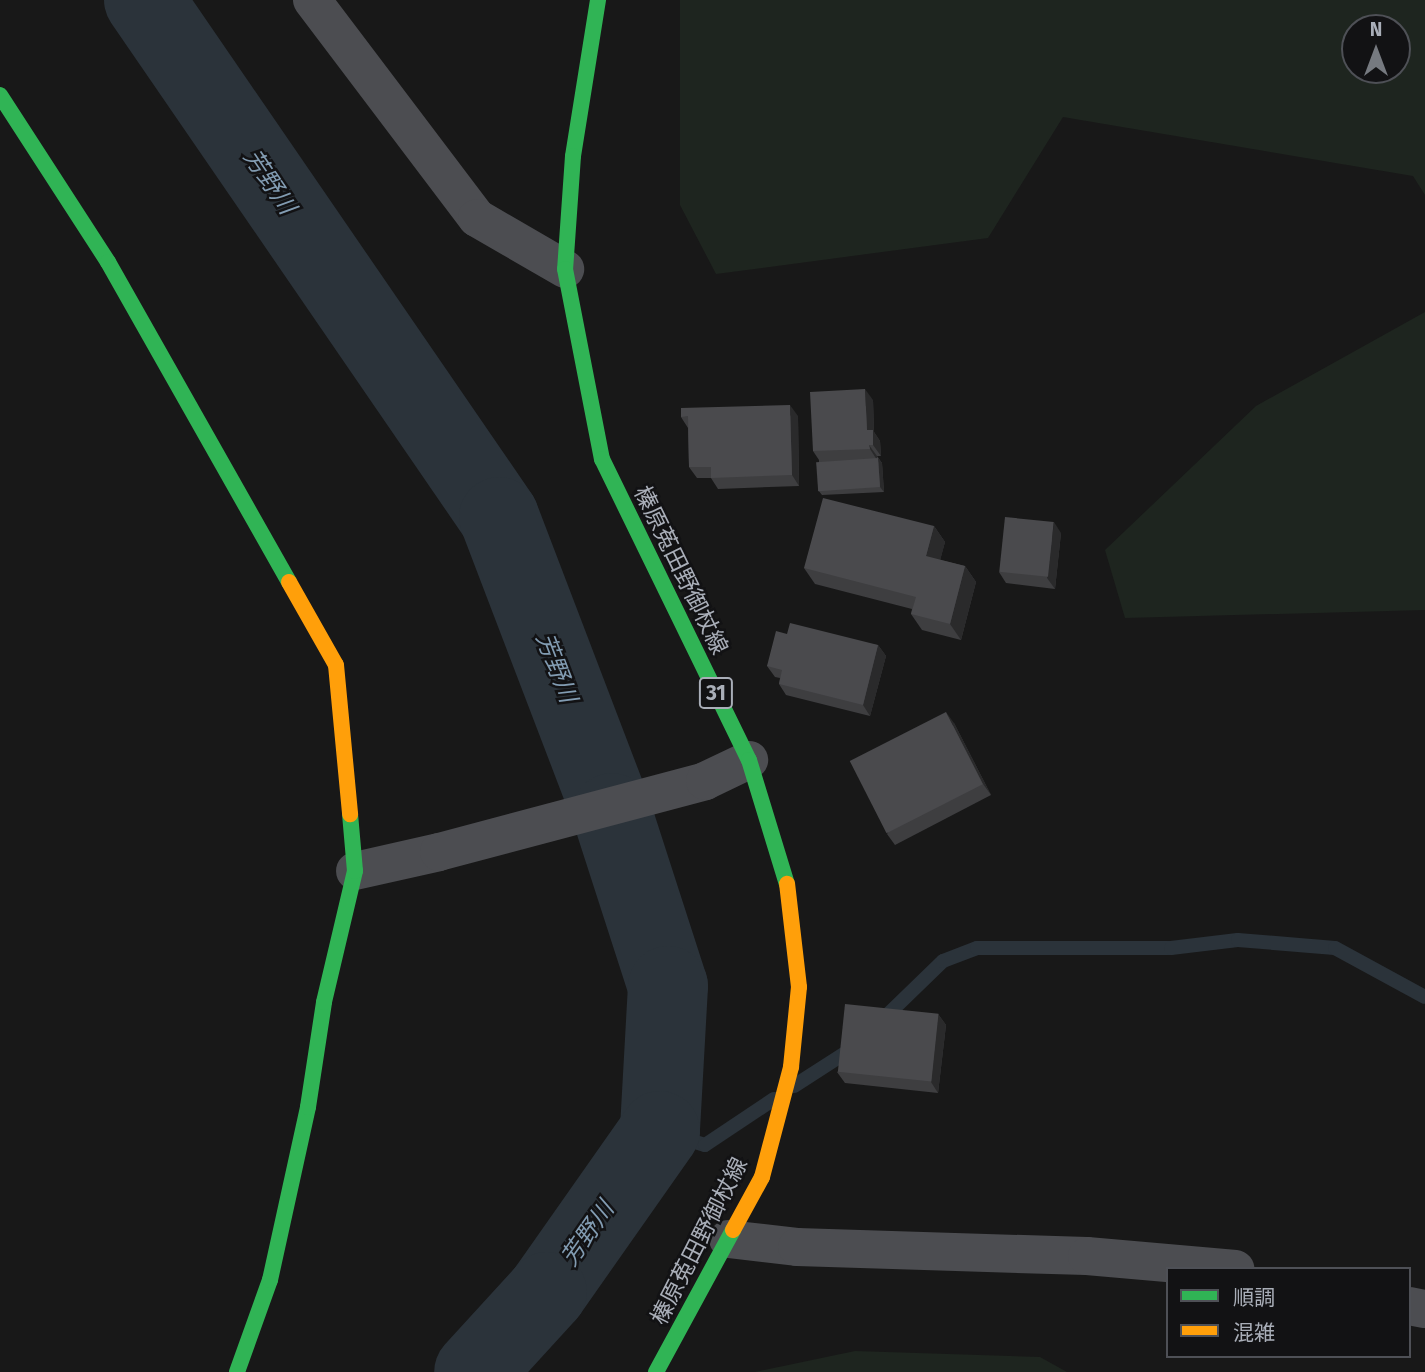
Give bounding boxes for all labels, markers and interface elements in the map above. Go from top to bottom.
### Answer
north arrow [1341,14,1411,84]
text: N [1370,18,1382,41]
water label: 芳野川 [237,144,301,220]
street label: 榛原菟田野御杖線 [628,481,734,659]
water label: 芳野川 [530,629,582,707]
road number: 31 [698,676,734,710]
street label: 榛原菟田野御杖線 [645,1153,753,1329]
water label: 芳野川 [556,1196,620,1272]
legend [1166,1267,1411,1358]
text: 順調 [1233,1285,1275,1311]
text: 混雑 [1233,1320,1275,1346]

